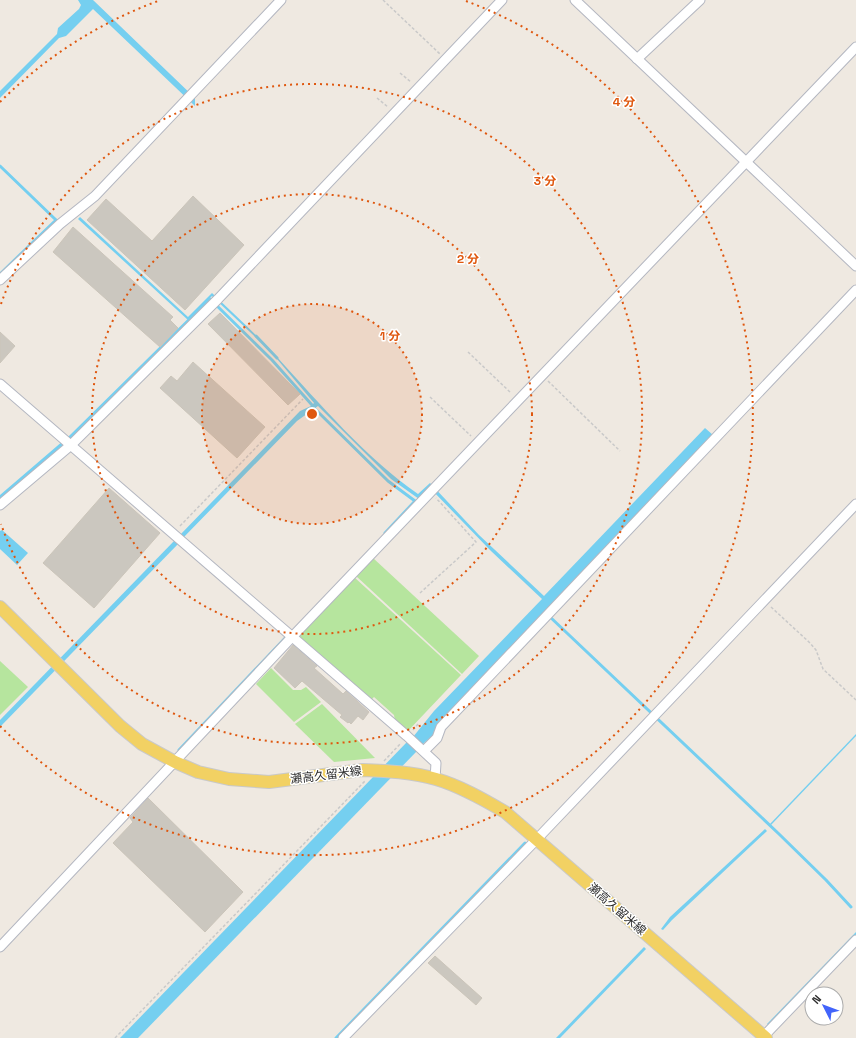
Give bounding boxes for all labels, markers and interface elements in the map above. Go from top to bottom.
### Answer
text: 4 分 [613,94,635,110]
text: 3 分 [534,173,556,189]
text: 2 分 [457,251,479,267]
text: 1 分 [380,328,400,344]
centre of rings [305,407,319,421]
street label: 瀬高久留米線 [289,763,363,787]
street label: 瀬高久留米線 [585,879,649,939]
north arrow [804,986,844,1026]
text: N [809,992,824,1007]

